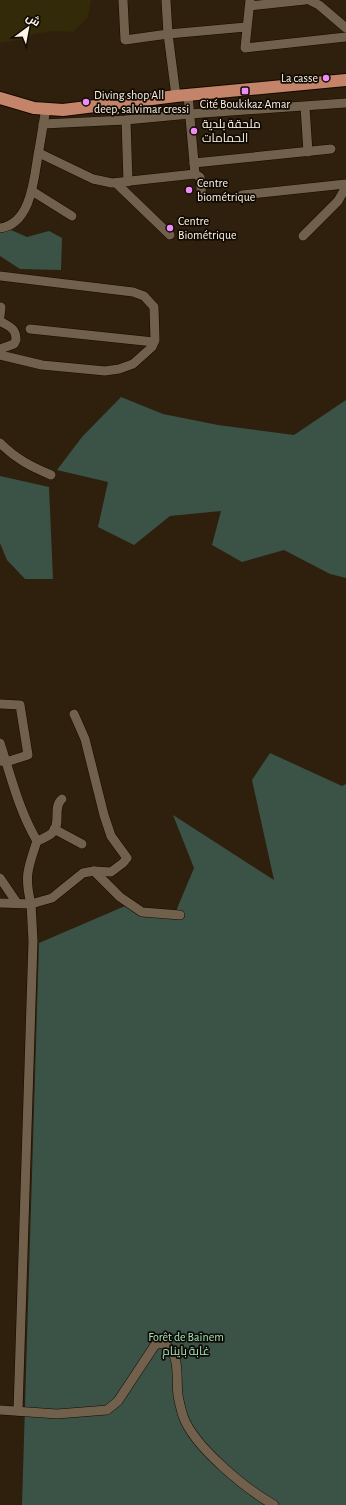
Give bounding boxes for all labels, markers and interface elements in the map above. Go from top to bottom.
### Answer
north arrow [8,8,48,48]
text: ش [24,12,42,29]
place label: La casse [281,72,318,84]
marker: La casse [321,73,331,83]
marker: Cité Boukikaz Amar [240,86,250,96]
place label: Diving shop All deep, salvimar cressi [94,89,189,115]
marker: Diving shop All deep, salvimar cressi [81,97,91,107]
place label: Cité Boukikaz Amar [200,98,290,110]
place label: ملحقة بلدية الحمامات [202,118,261,144]
marker: ملحقة بلدية الحمامات [189,126,199,136]
place label: Centre biométrique [197,177,255,203]
marker: Centre biométrique [184,185,194,195]
place label: Centre Biométrique [178,215,237,241]
marker: Centre Biométrique [165,223,175,233]
park label: Forêt de Baïnem غابة باينام [148,1331,224,1359]

